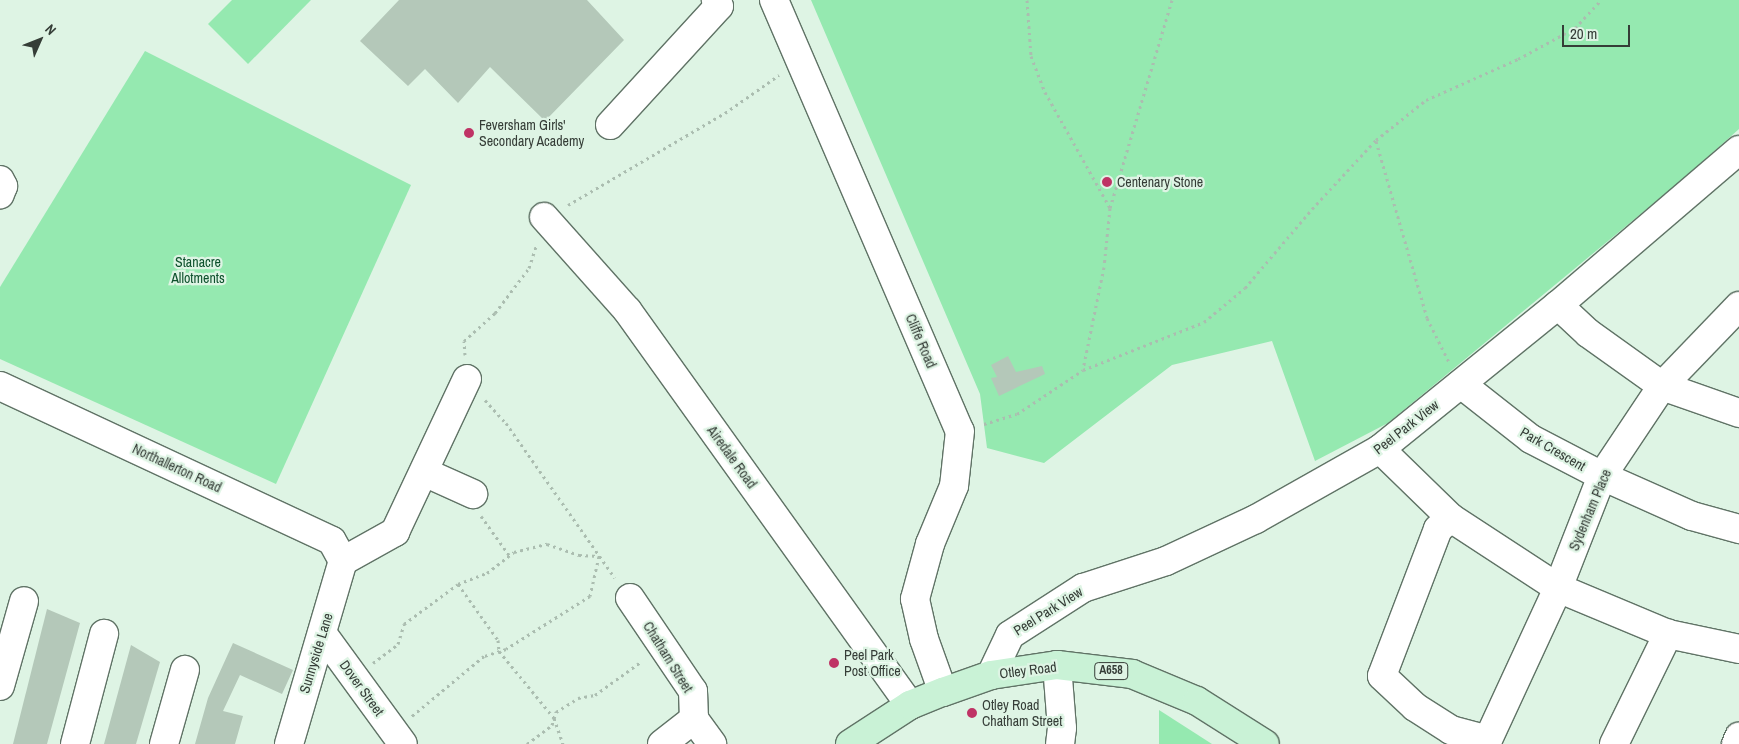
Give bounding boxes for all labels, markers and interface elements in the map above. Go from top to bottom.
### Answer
north arrow [15,15,65,65]
scale bar [1564,15,1632,47]
text: N [41,20,60,39]
text: 20 m [1570,23,1597,44]
place label: Feversham Girls' Secondary Academy [479,117,585,150]
marker: Feversham Girls' Secondary Academy [463,127,475,139]
place label: Centenary Stone [1117,174,1203,190]
marker: Centenary Stone [1101,176,1113,188]
park label: Stanacre Allotments [171,254,225,286]
street label: Cliffe Road [902,311,940,371]
street label: Peel Park View [1370,396,1442,458]
street label: Airedale Road [704,422,760,492]
street label: Park Crescent [1517,424,1589,474]
street label: Northallerton Road [130,440,224,496]
street label: Sydenham Place [1565,467,1615,553]
street label: Peel Park View [1010,583,1086,639]
street label: Sunnyside Lane [296,611,336,695]
street label: Chatham Street [640,618,696,696]
place label: Peel Park Post Office [844,647,901,680]
street label: Dover Street [336,657,388,719]
marker: Peel Park Post Office [828,657,840,669]
street label: Otley Road [998,658,1058,682]
road number: A658 [1094,661,1128,680]
place label: Otley Road Chatham Street [982,697,1062,730]
marker: Otley Road Chatham Street [966,707,978,719]

